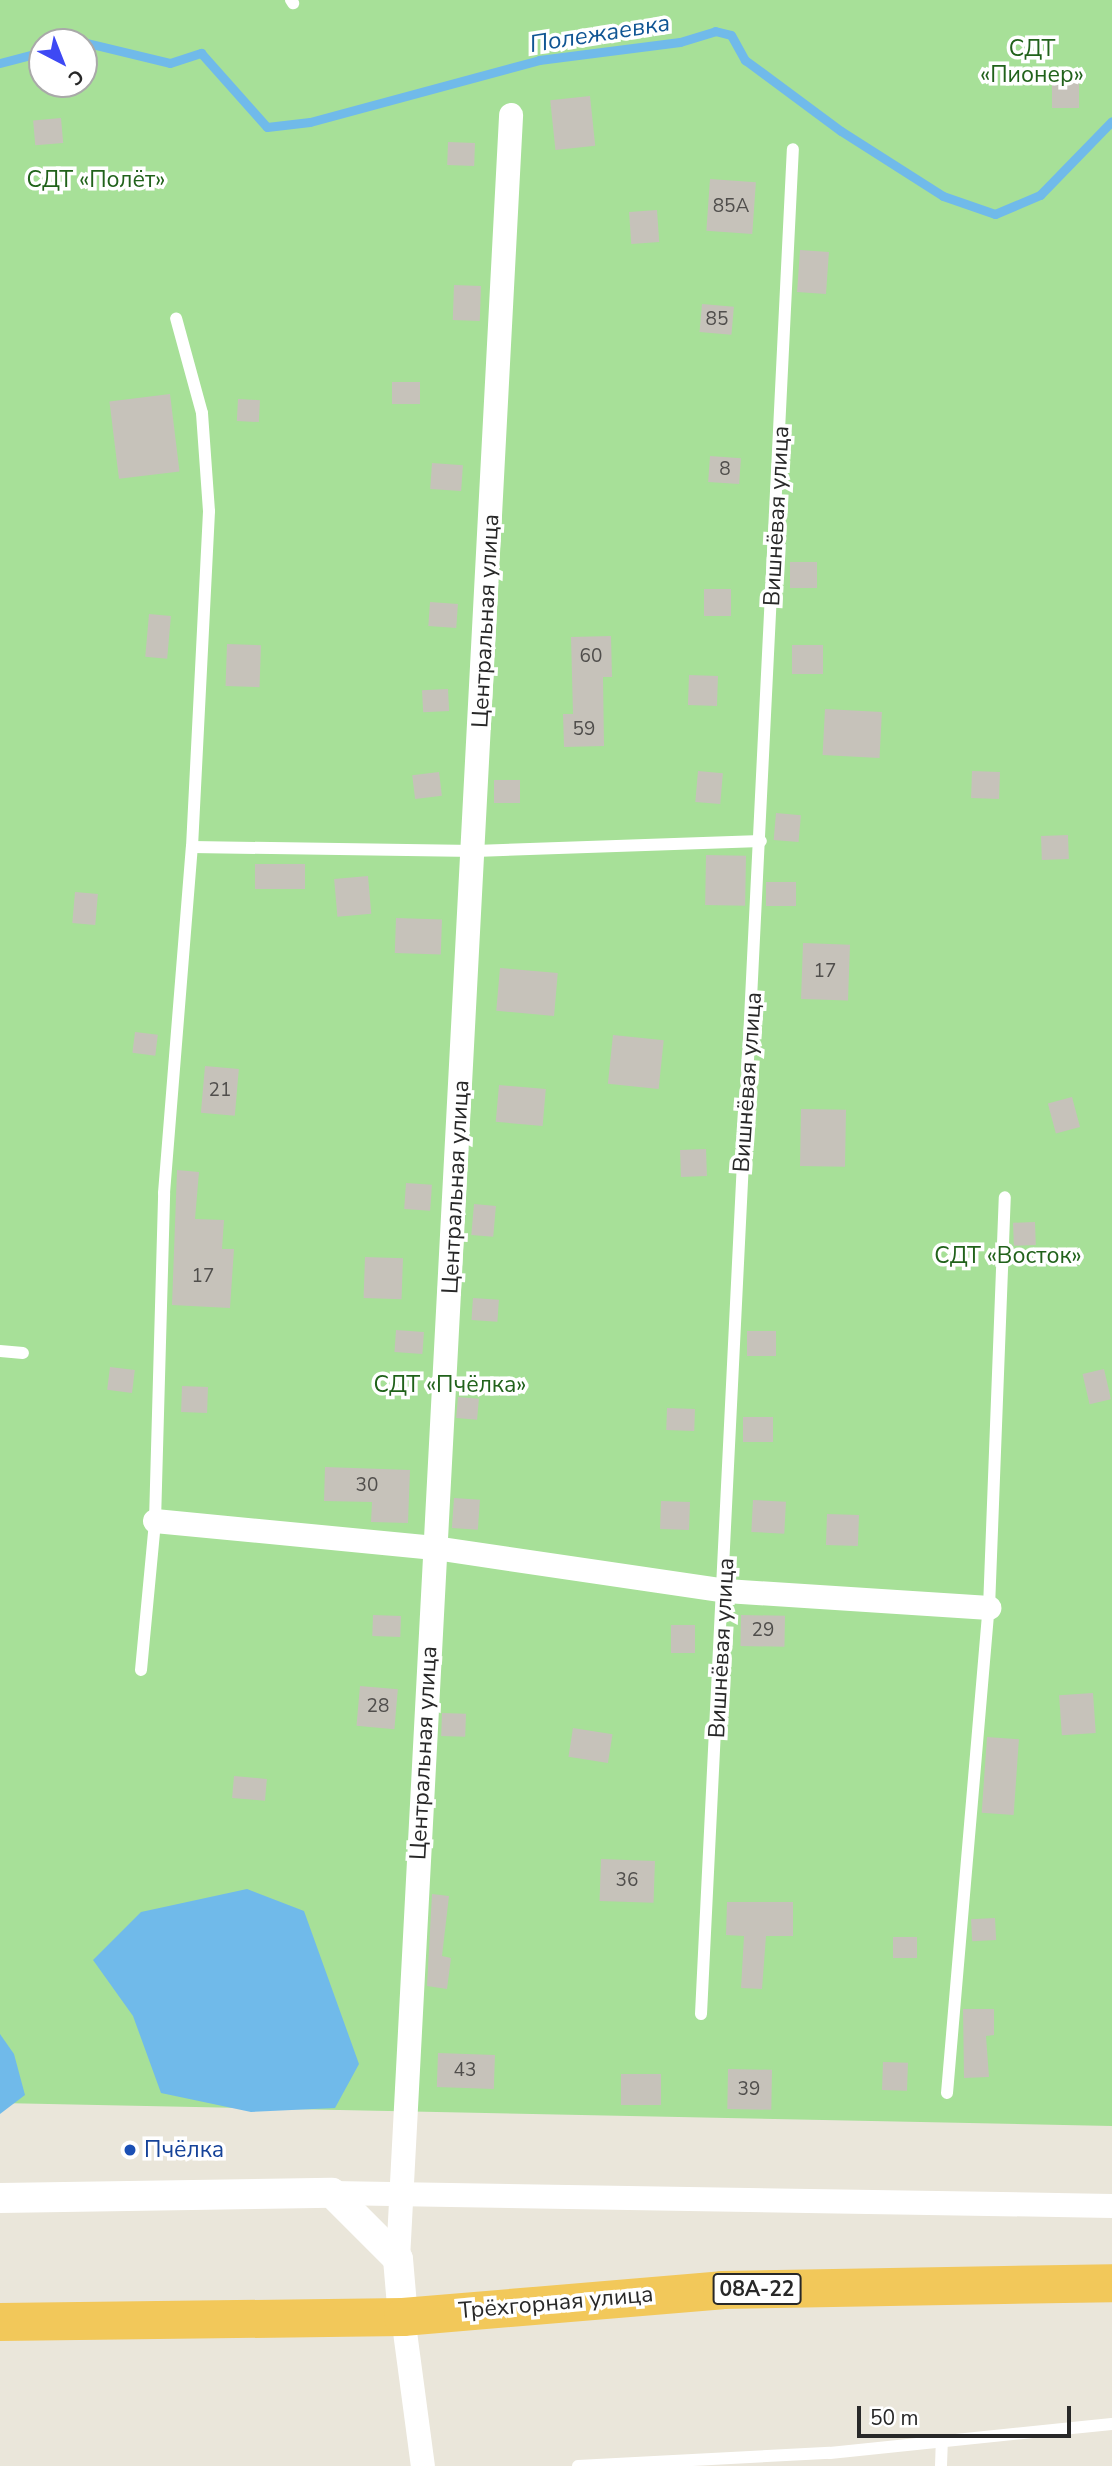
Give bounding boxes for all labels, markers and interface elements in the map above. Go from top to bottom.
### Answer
water label: Полежаевка [528,9,672,59]
north arrow [28,28,98,98]
park label: СДТ «Пионер» [980,35,1084,89]
text: С [62,63,89,91]
park label: СДТ «Полёт» [27,166,165,194]
house number: 85А [713,196,749,218]
house number: 85 [706,309,728,331]
street label: Вишнёвая улица [758,425,796,607]
house number: 8 [719,459,731,481]
street label: Центральная улица [467,513,505,729]
house number: 60 [580,646,602,668]
house number: 59 [573,719,595,741]
house number: 17 [814,961,836,983]
street label: Вишнёвая улица [728,991,768,1173]
street label: Центральная улица [437,1079,475,1295]
house number: 21 [209,1080,231,1102]
park label: СДТ «Восток» [934,1242,1082,1270]
house number: 17 [192,1266,214,1288]
park label: СДТ «Пчёлка» [374,1371,526,1399]
house number: 30 [356,1475,378,1497]
street label: Вишнёвая улица [703,1557,741,1739]
house number: 29 [752,1620,774,1642]
street label: Центральная улица [405,1645,443,1861]
house number: 28 [367,1696,389,1718]
house number: 36 [616,1870,638,1892]
house number: 43 [454,2060,476,2082]
house number: 39 [738,2079,760,2101]
place label: Пчёлка [144,2136,224,2164]
marker: Пчёлка [122,2142,138,2158]
road number: 08А-22 [712,2272,802,2306]
street label: Трёхгорная улица [458,2281,654,2325]
scale bar [860,2392,1074,2436]
text: 50 m [870,2404,919,2432]

